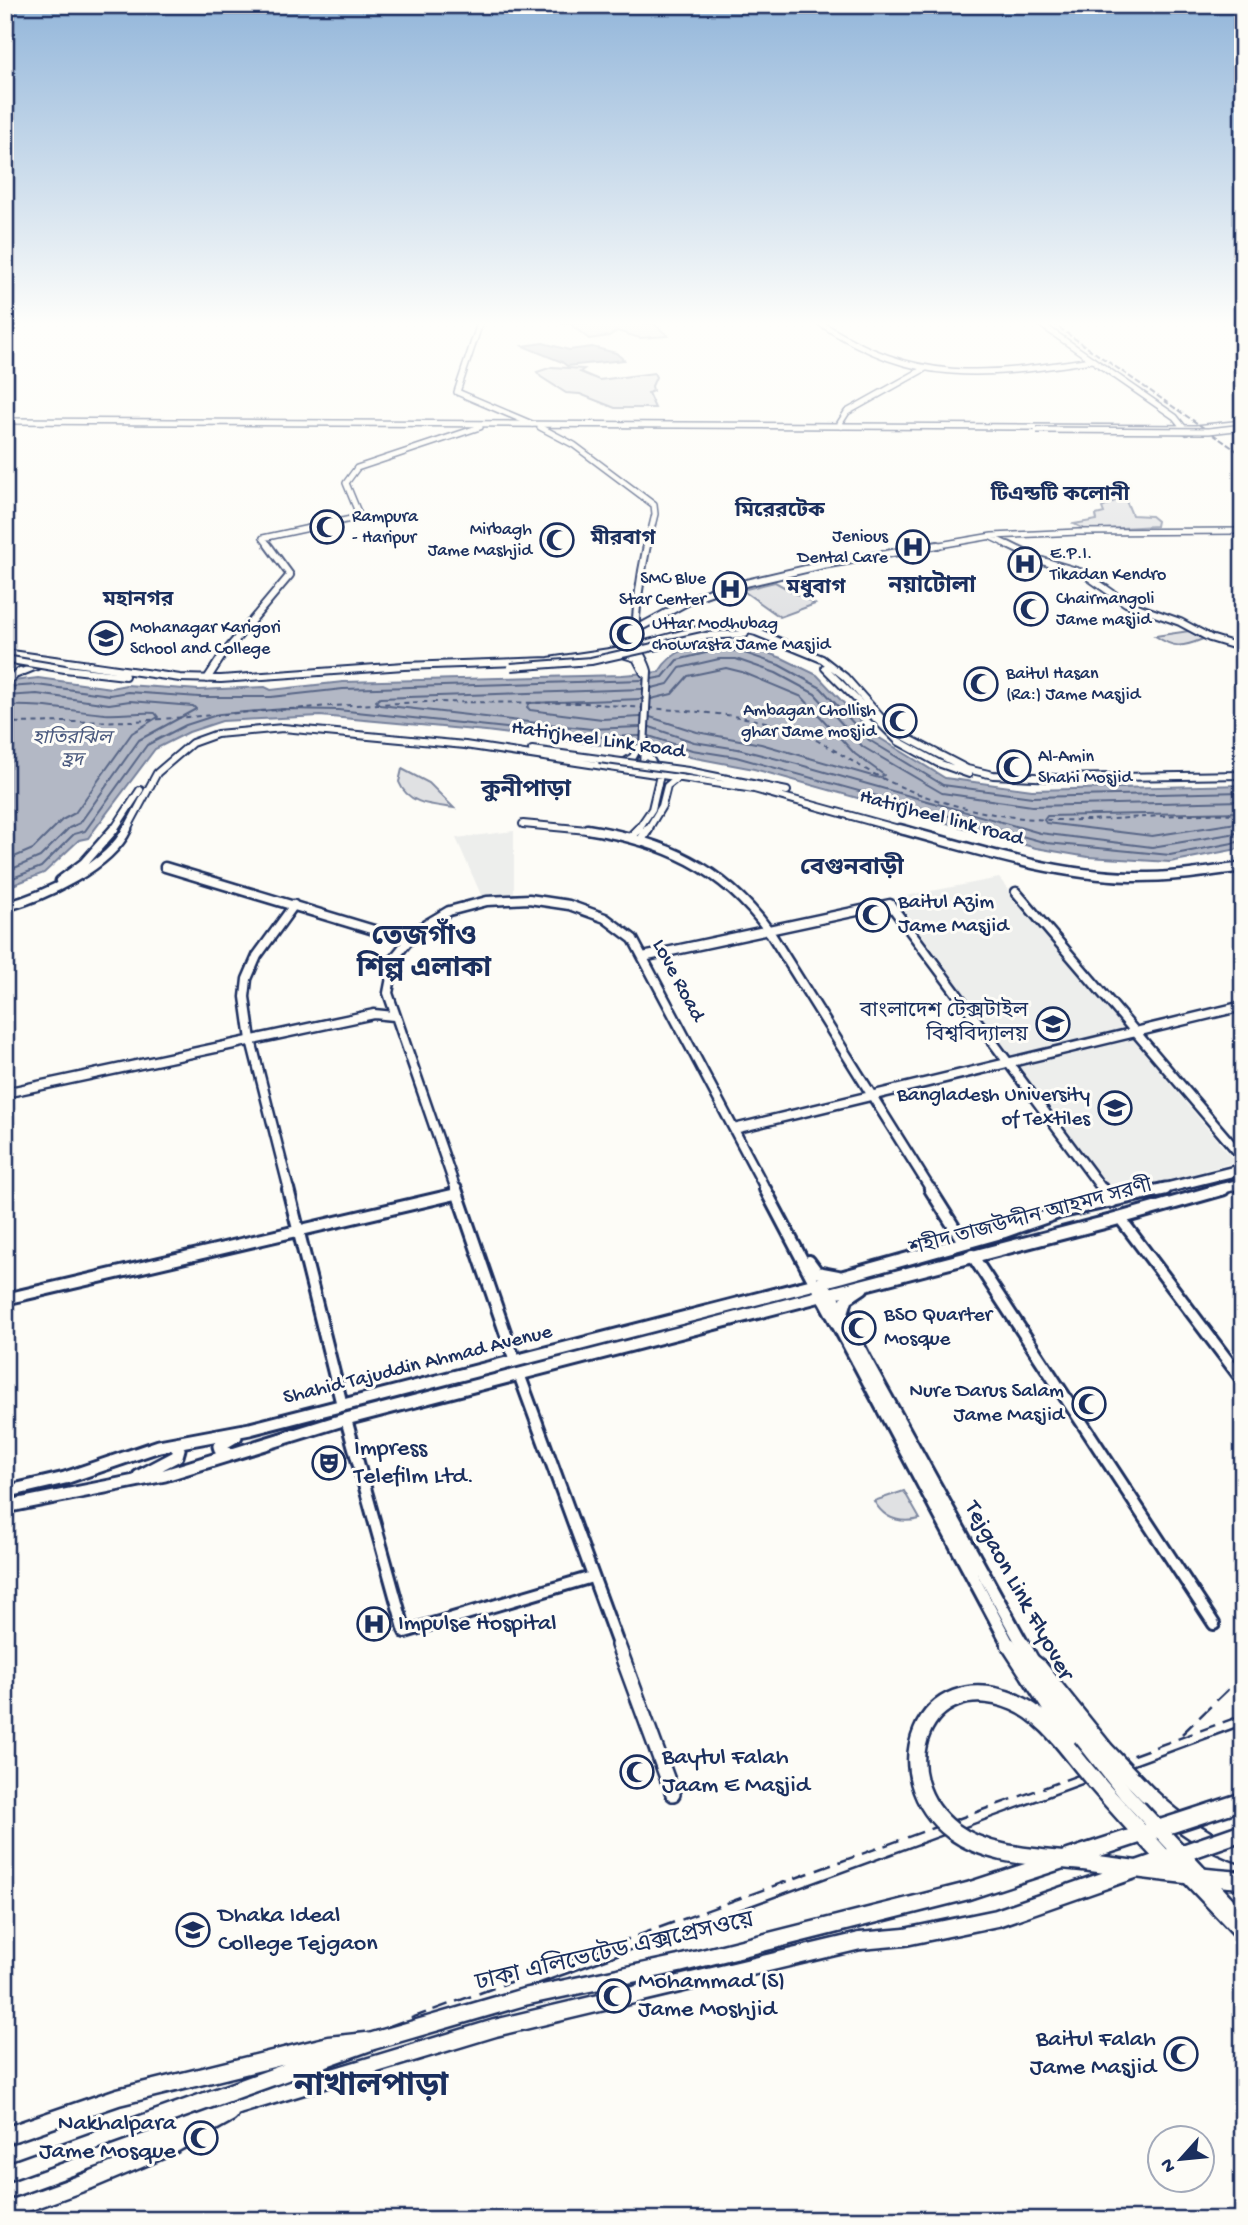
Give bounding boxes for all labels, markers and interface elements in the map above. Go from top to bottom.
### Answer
district label: টিএন্ডটি কলোনী [990,481,1130,509]
district label: মিরেরটেক [734,497,826,525]
place label: Rampura - Haripur [352,507,419,549]
mosque icon: Rampura - Haripur [308,508,346,546]
place label: Mirbagh Jame Mashjid [428,520,533,562]
mosque icon: Mirbagh Jame Mashjid [538,521,576,559]
district label: মীরবাগ [590,525,656,553]
place label: Jenious Dental Care [796,527,889,569]
hospital icon: Jenious Dental Care [894,528,932,566]
place label: E.P.I. Tikadan Kendro [1049,544,1166,586]
hospital icon: E.P.I. Tikadan Kendro [1006,545,1044,583]
place label: SMC Blue Star Center [619,569,708,611]
hospital icon: SMC Blue Star Center [711,570,749,608]
district label: নয়াটোলা [887,570,976,601]
district label: মধুবাগ [786,577,846,602]
district label: মহানগর [102,589,174,614]
place label: Chairmangoli Jame masjid [1056,589,1155,631]
mosque icon: Chairmangoli Jame masjid [1012,590,1050,628]
place label: Uttar Modhubag chowrasta Jame Masjid [652,614,832,656]
mosque icon: Uttar Modhubag chowrasta Jame Masjid [608,615,646,653]
place label: Mohanagar Karigori School and College [130,618,281,660]
school or university icon: Mohanagar Karigori School and College [87,619,125,657]
place label: Baitul Hasan (Ra:) Jame Masjid [1005,664,1142,706]
mosque icon: Baitul Hasan (Ra:) Jame Masjid [962,665,1000,703]
place label: Ambagan Chollish ghar Jame mosjid [741,701,877,743]
mosque icon: Ambagan Chollish ghar Jame mosjid [881,702,919,740]
street label: Hatirjheel Link Road [509,716,688,766]
water label: হাতিরঝিল হ্রদ [32,725,116,773]
place label: Al-Amin Shahi Mosjid [1038,747,1133,789]
mosque icon: Al-Amin Shahi Mosjid [995,748,1033,786]
district label: কুনীপাড়া [480,774,572,806]
street label: Hatirjheel link road [856,785,1027,853]
district label: বেগুনবাড়ী [800,852,905,884]
place label: Baitul Azim Jame Masjid [897,891,1010,940]
mosque icon: Baitul Azim Jame Masjid [854,896,892,934]
district label: তেজগাঁও শিল্প এলাকা [356,918,492,987]
street label: Love Road [645,936,710,1028]
place label: বাংলাদেশ টেক্সটাইল বিশ্ববিদ্যালয় [859,997,1029,1049]
school or university icon: বাংলাদেশ টেক্সটাইল বিশ্ববিদ্যালয় [1034,1005,1072,1043]
place label: Bangladesh University of Textiles [896,1084,1091,1133]
school or university icon: Bangladesh University of Textiles [1096,1089,1134,1127]
street label: শহীদ তাজউদ্দীন আহমদ সরণী [905,1172,1156,1264]
place label: BSO Quarter Mosque [883,1304,994,1353]
mosque icon: BSO Quarter Mosque [840,1309,878,1347]
street label: Shahid Tajuddin Ahmad Avenue [281,1320,556,1412]
place label: Nure Darus Salam Jame Masjid [909,1380,1066,1429]
mosque icon: Nure Darus Salam Jame Masjid [1070,1385,1108,1423]
place label: Impress Telefilm Ltd. [352,1435,474,1492]
theatre icon: Impress Telefilm Ltd. [310,1444,348,1482]
street label: Tejgaon Link Flyover [956,1495,1080,1688]
hospital icon: Impulse Hospital [355,1605,393,1643]
place label: Impulse Hospital [398,1610,556,1639]
place label: Baytul Falah Jaam E Masjid [661,1744,812,1801]
mosque icon: Baytul Falah Jaam E Masjid [618,1753,656,1791]
place label: Dhaka Ideal College Tejgaon [216,1902,378,1959]
street label: ঢাকা এলিভেটেড এক্সপ্রেসওয়ে [471,1904,758,1999]
school or university icon: Dhaka Ideal College Tejgaon [174,1911,212,1949]
place label: Mohammad (S) Jame Moshjid [638,1968,785,2025]
mosque icon: Mohammad (S) Jame Moshjid [595,1977,633,2015]
place label: Baitul Falah Jame Masjid [1030,2026,1158,2083]
mosque icon: Baitul Falah Jame Masjid [1162,2035,1200,2073]
district label: নাখালপাড়া [293,2070,449,2108]
place label: Nakhalpara Jame Mosque [39,2110,177,2167]
mosque icon: Nakhalpara Jame Mosque [182,2119,220,2157]
north arrow [1146,2124,1216,2194]
text: N [1156,2154,1182,2176]

